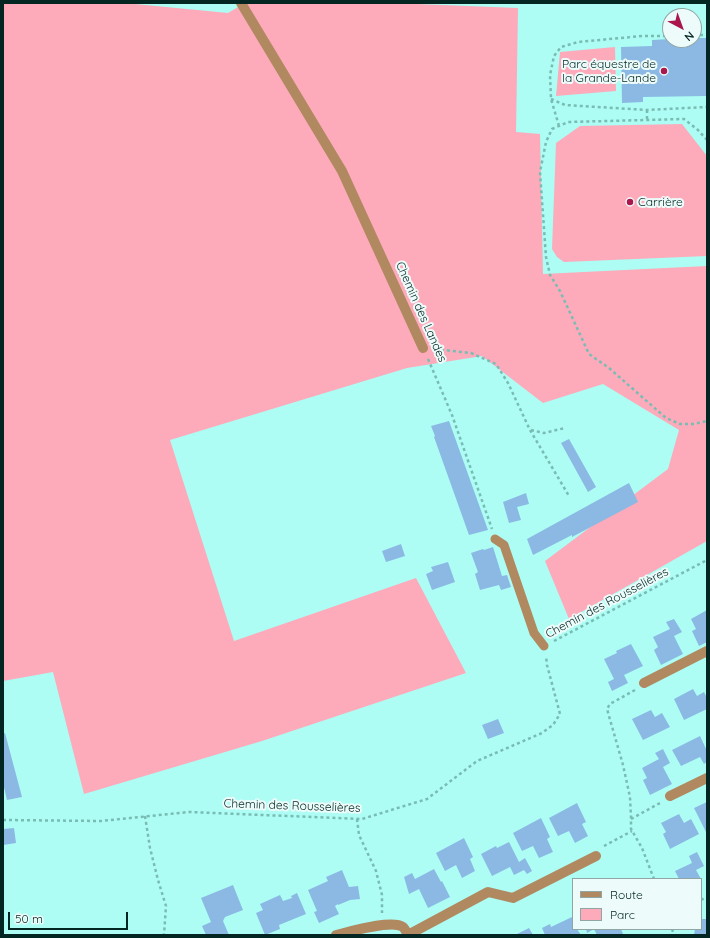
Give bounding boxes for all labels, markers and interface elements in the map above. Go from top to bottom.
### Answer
north arrow [662,8,702,48]
text: N [682,28,697,44]
place label: Parc équestre de la Grande-Lande [562,57,656,85]
marker: Parc équestre de la Grande-Lande [659,66,669,76]
place label: Carrière [638,195,683,209]
marker: Carrière [625,197,635,207]
street label: Chemin des Landes [392,260,450,364]
street label: Chemin des Rousselières [543,564,671,642]
street label: Chemin des Rousselières [223,796,361,816]
legend [572,878,702,930]
text: Route [610,887,643,902]
scale bar [10,904,130,930]
text: Parc [610,907,635,922]
text: 50 m [15,911,43,926]

